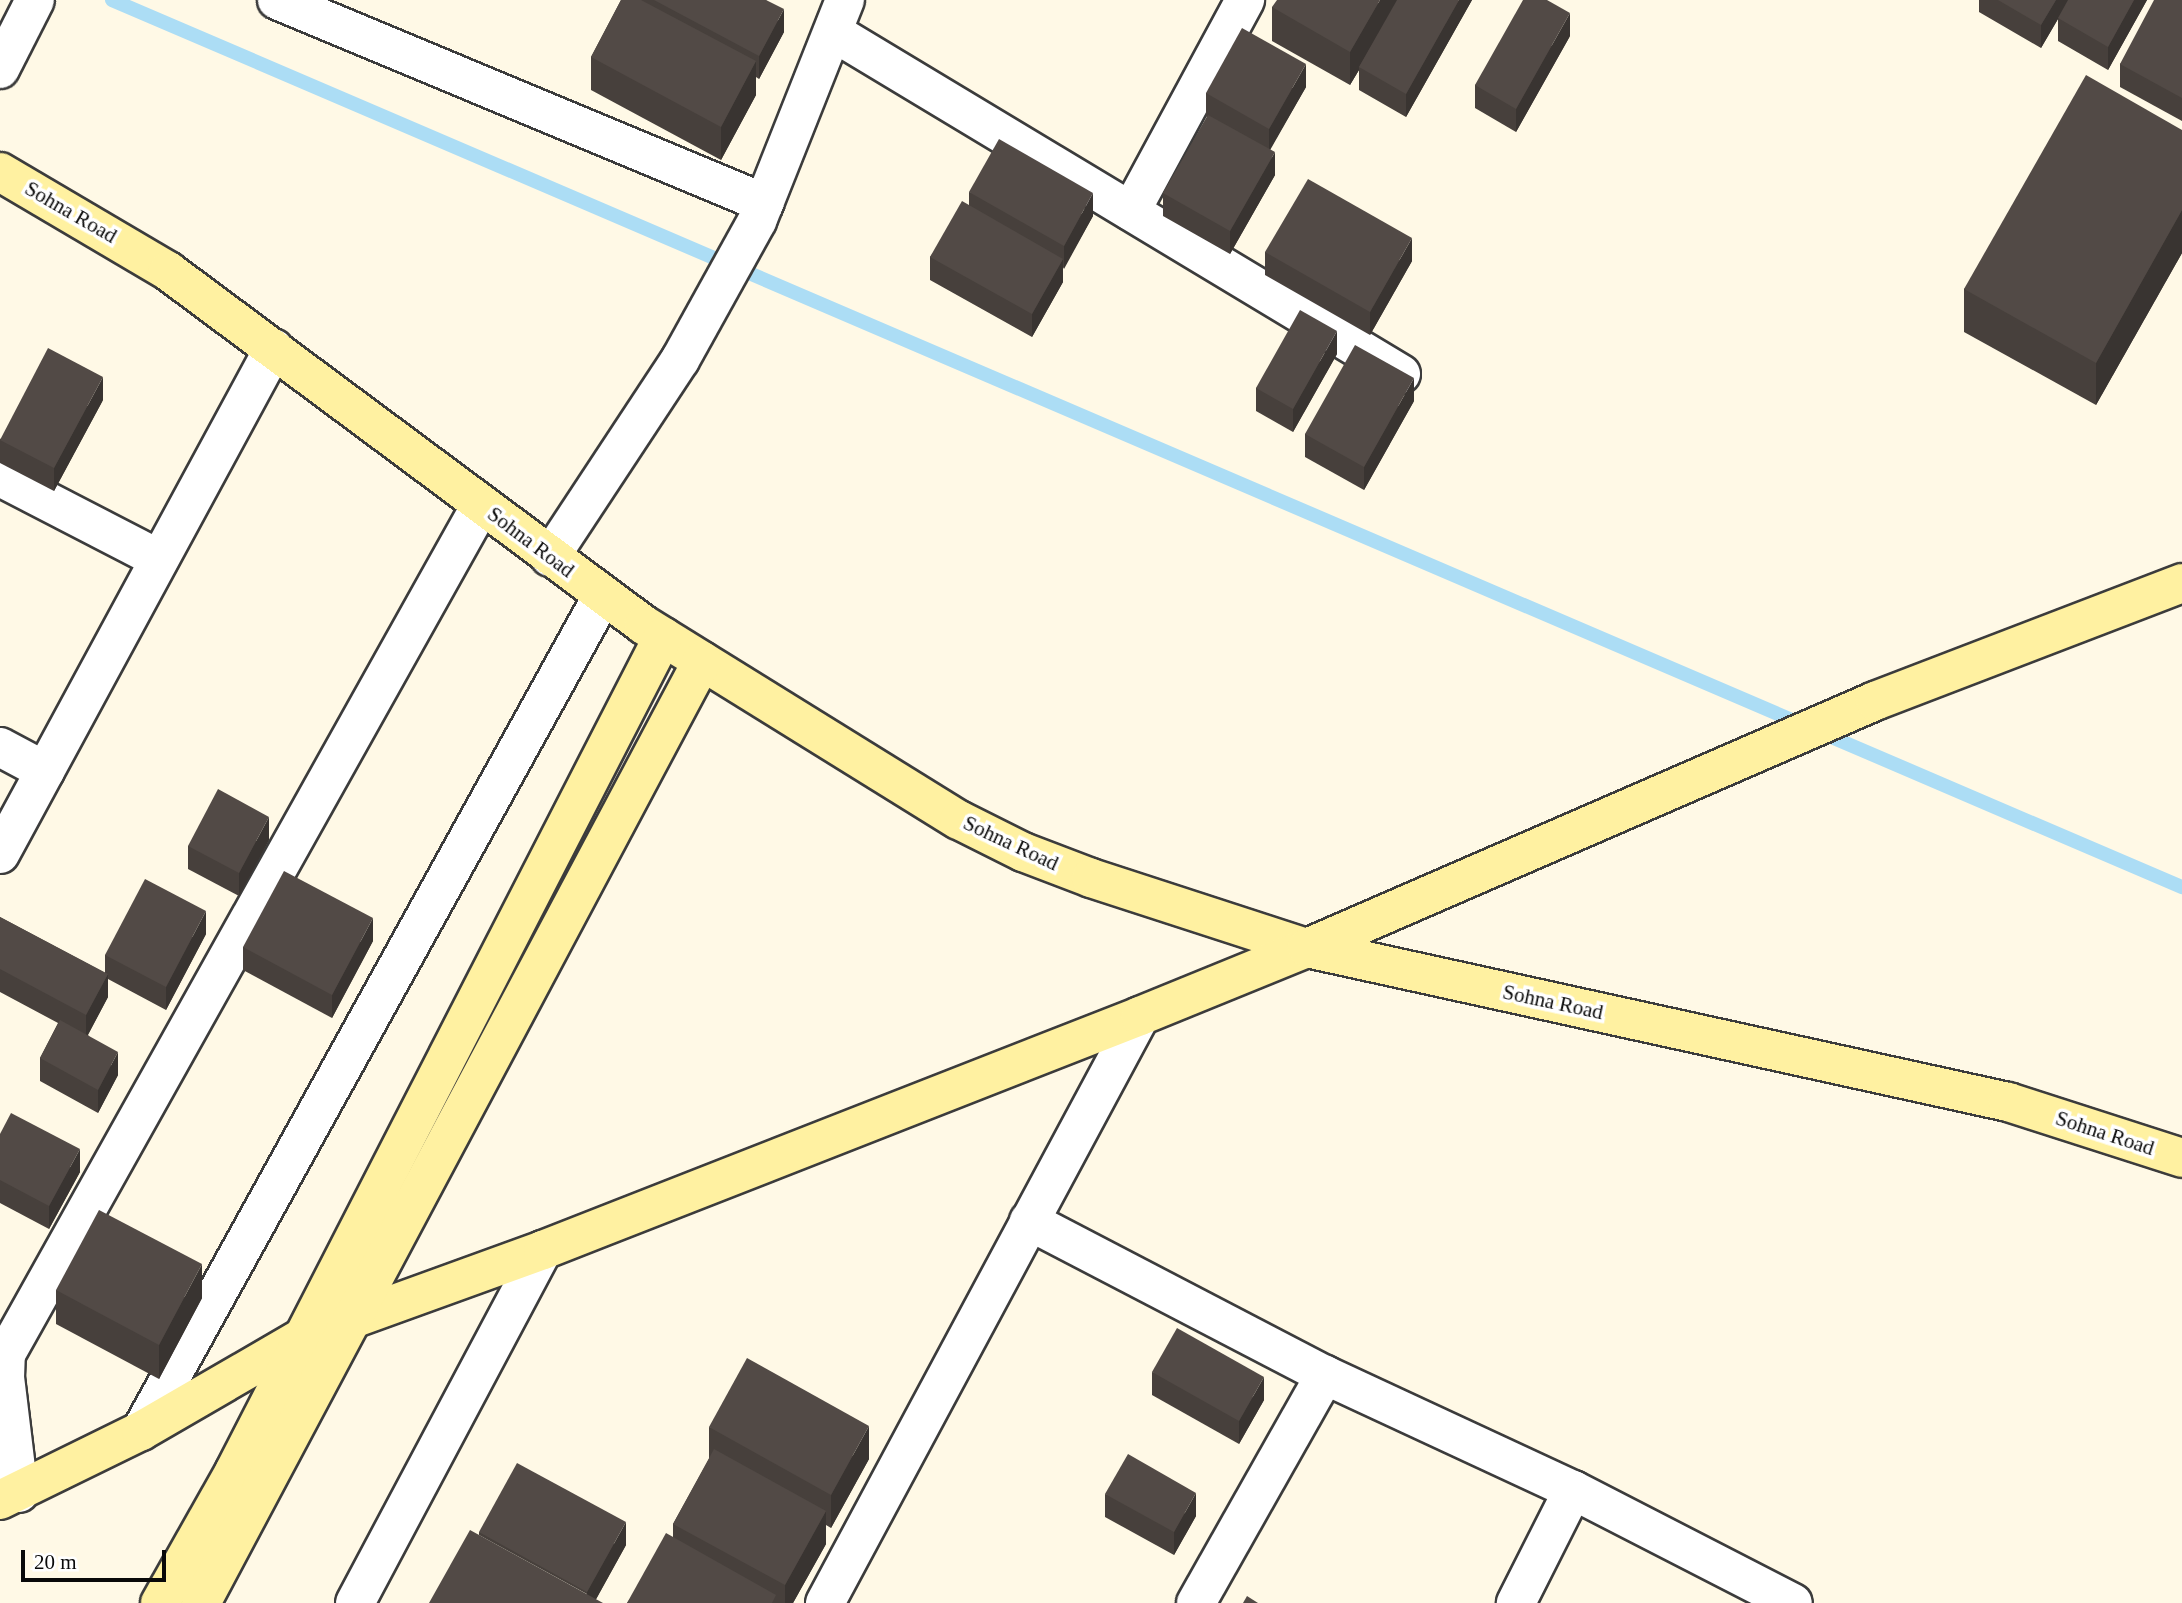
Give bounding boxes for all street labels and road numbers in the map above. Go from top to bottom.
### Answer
street label: Sohna Road [20,176,122,248]
street label: Sohna Road [483,501,579,583]
street label: Sohna Road [959,810,1063,876]
street label: Sohna Road [1500,979,1606,1025]
street label: Sohna Road [2053,1105,2157,1161]

